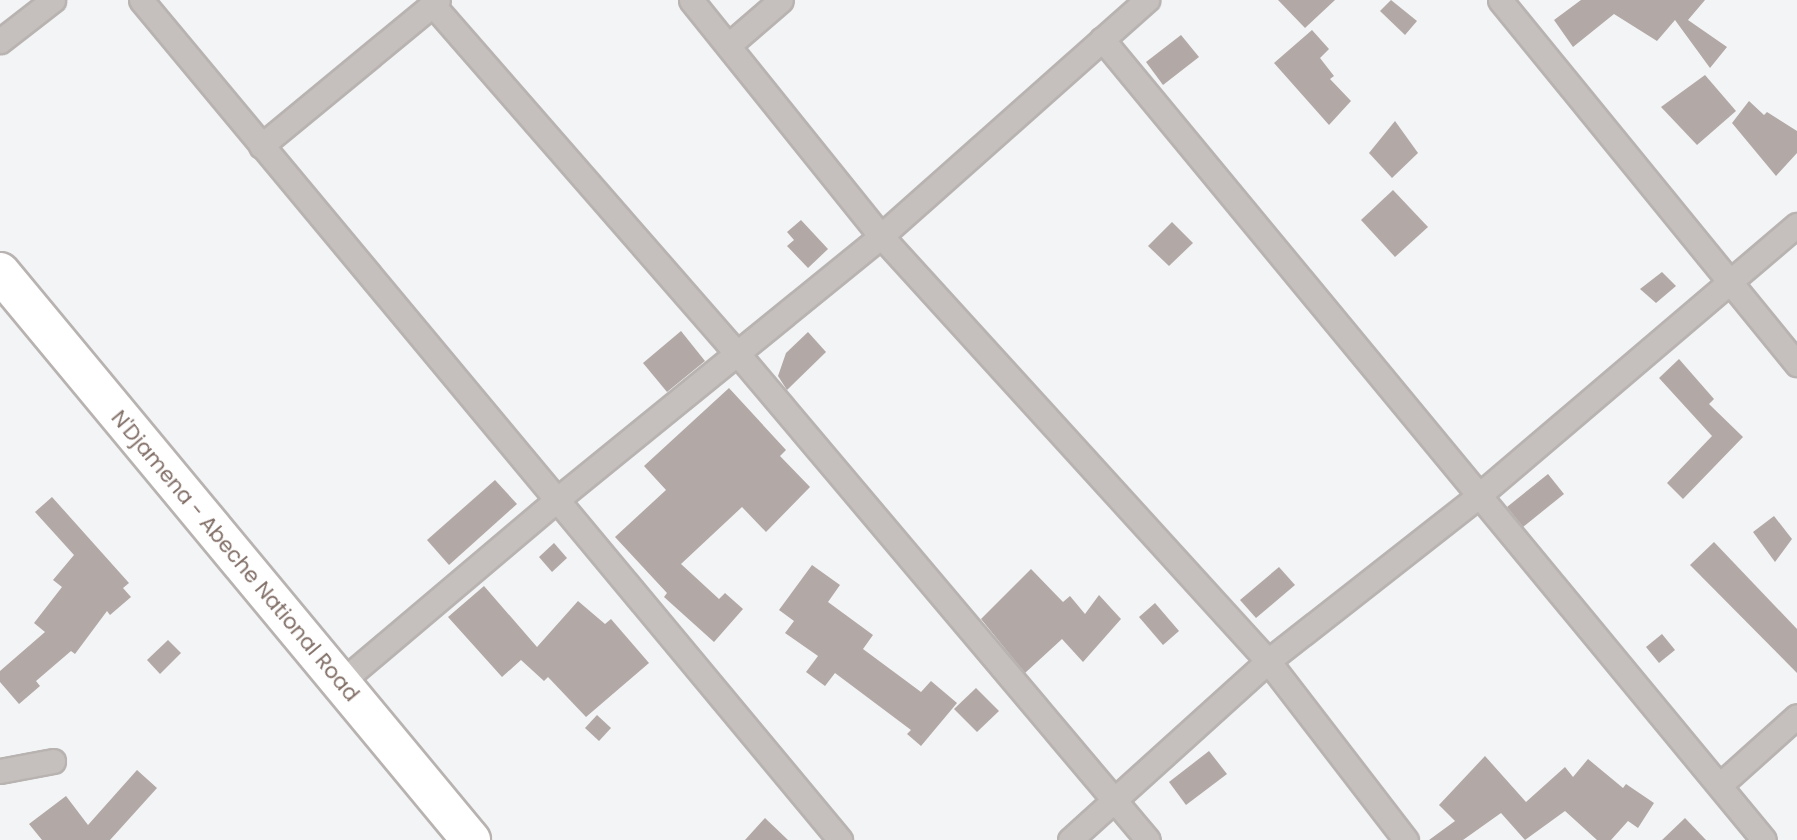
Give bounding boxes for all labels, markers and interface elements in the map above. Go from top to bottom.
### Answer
street label: N'Djamena - Abeche National Road [106,405,364,707]

